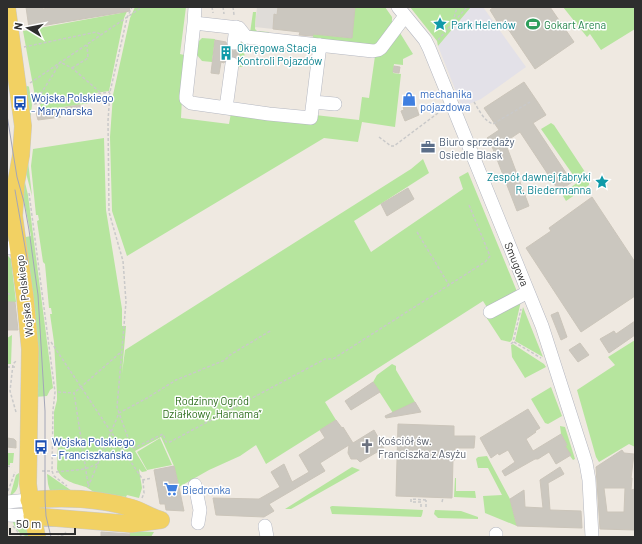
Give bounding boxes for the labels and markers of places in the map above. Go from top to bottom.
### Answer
place icon: Park Helenów [432,16,448,32]
sports icon: Gokart Arena [525,16,541,32]
place label: Park Helenów [451,18,516,31]
place label: Gokart Arena [544,18,606,31]
place label: Okręgowa Stacja Kontroli Pojazdów [237,41,322,67]
building icon: Okręgowa Stacja Kontroli Pojazdów [218,45,234,61]
place label: mechanika pojazdowa [420,87,472,113]
place label: Wojska Polskiego - Marynarska [31,91,114,117]
shop icon: mechanika pojazdowa [401,91,417,107]
bus stop icon: Wojska Polskiego - Marynarska [12,95,28,111]
place label: Biuro sprzedaży Osiedle Blask [439,135,515,161]
office icon: Biuro sprzedaży Osiedle Blask [420,139,436,155]
place label: Zespół dawnej fabryki R. Biedermanna [487,170,591,196]
place icon: Zespół dawnej fabryki R. Biedermanna [594,174,610,190]
place label: Kościół św. Franciszka z Asyżu [378,434,466,460]
place label: Wojska Polskiego - Franciszkańska [52,435,135,461]
church icon: Kościół św. Franciszka z Asyżu [359,438,375,454]
bus stop icon: Wojska Polskiego - Franciszkańska [33,439,49,455]
supermarket icon: Biedronka [163,481,179,497]
place label: Biedronka [182,483,230,496]

